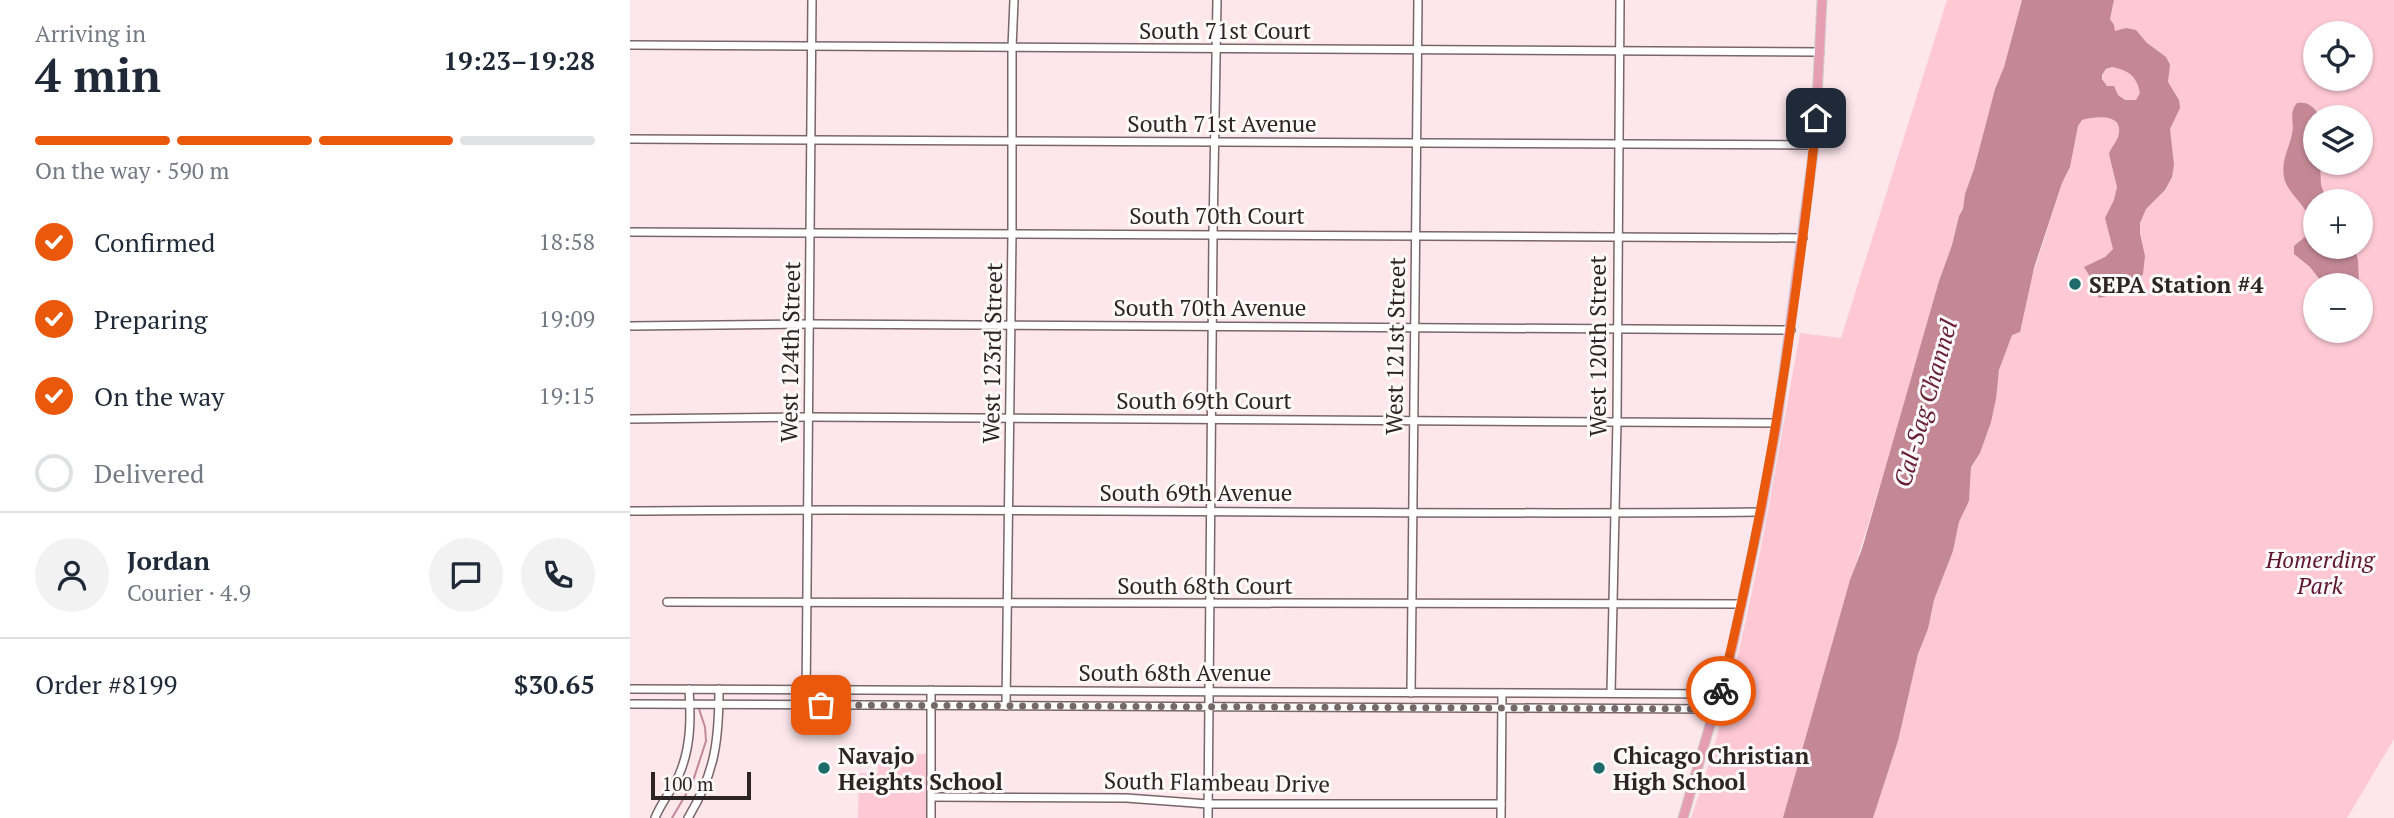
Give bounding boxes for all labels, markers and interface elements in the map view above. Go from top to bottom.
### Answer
street label: South 71st Court [1139,15,1311,46]
text: Arriving in [35,18,146,49]
map controls [2303,21,2373,343]
button: locate [2303,21,2373,91]
text: 19:23–19:28 [443,43,595,77]
text: 4 min [35,44,161,105]
pin [1786,88,1846,148]
icon: home [1797,99,1835,137]
button: layers [2303,105,2373,175]
street label: South 71st Avenue [1127,108,1317,139]
text: On the way · 590 m [35,155,229,186]
button: + [2303,189,2373,259]
street label: South 70th Court [1129,200,1305,231]
icon: check [35,223,73,261]
text: Confirmed [94,225,215,259]
text: 18:58 [538,226,595,257]
street label: West 120th Street [1582,255,1613,437]
street label: West 121st Street [1378,256,1412,435]
street label: West 124th Street [773,261,807,443]
street label: West 123rd Street [975,262,1009,444]
place label: SEPA Station #4 [2089,269,2264,300]
button: − [2303,273,2373,343]
marker: SEPA Station #4 [2067,276,2083,292]
street label: South 70th Avenue [1114,292,1306,323]
icon: check [35,300,73,338]
text: Preparing [94,302,207,336]
text: 19:09 [538,303,595,334]
water label: Cal-Sag Channel [1886,315,1964,490]
icon: check [35,377,73,415]
text: On the way [94,379,225,413]
text: 19:15 [538,380,595,411]
street label: South 69th Court [1116,385,1292,416]
text: Delivered [94,456,204,490]
street label: South 69th Avenue [1100,477,1292,508]
button: person [35,538,109,612]
button: chat [429,538,503,612]
button: phone [521,538,595,612]
text: Jordan [127,543,210,577]
park label: Homerding Park [2265,544,2376,601]
street label: South 68th Court [1117,570,1293,601]
text: Courier · 4.9 [127,577,251,608]
courier [1686,656,1756,726]
street label: South 68th Avenue [1079,657,1271,688]
text: Order #8199 [35,667,177,701]
text: $30.65 [514,667,595,701]
icon: bike [1702,672,1740,710]
pin [791,675,851,735]
icon: bag [802,686,840,724]
place label: Navajo Heights School [838,740,1003,797]
place label: Chicago Christian High School [1613,740,1809,797]
marker: Navajo Heights School [816,760,832,776]
marker: Chicago Christian High School [1591,760,1607,776]
street label: South Flambeau Drive [1104,765,1330,799]
scale bar [651,769,751,801]
text: 100 m [662,771,713,796]

